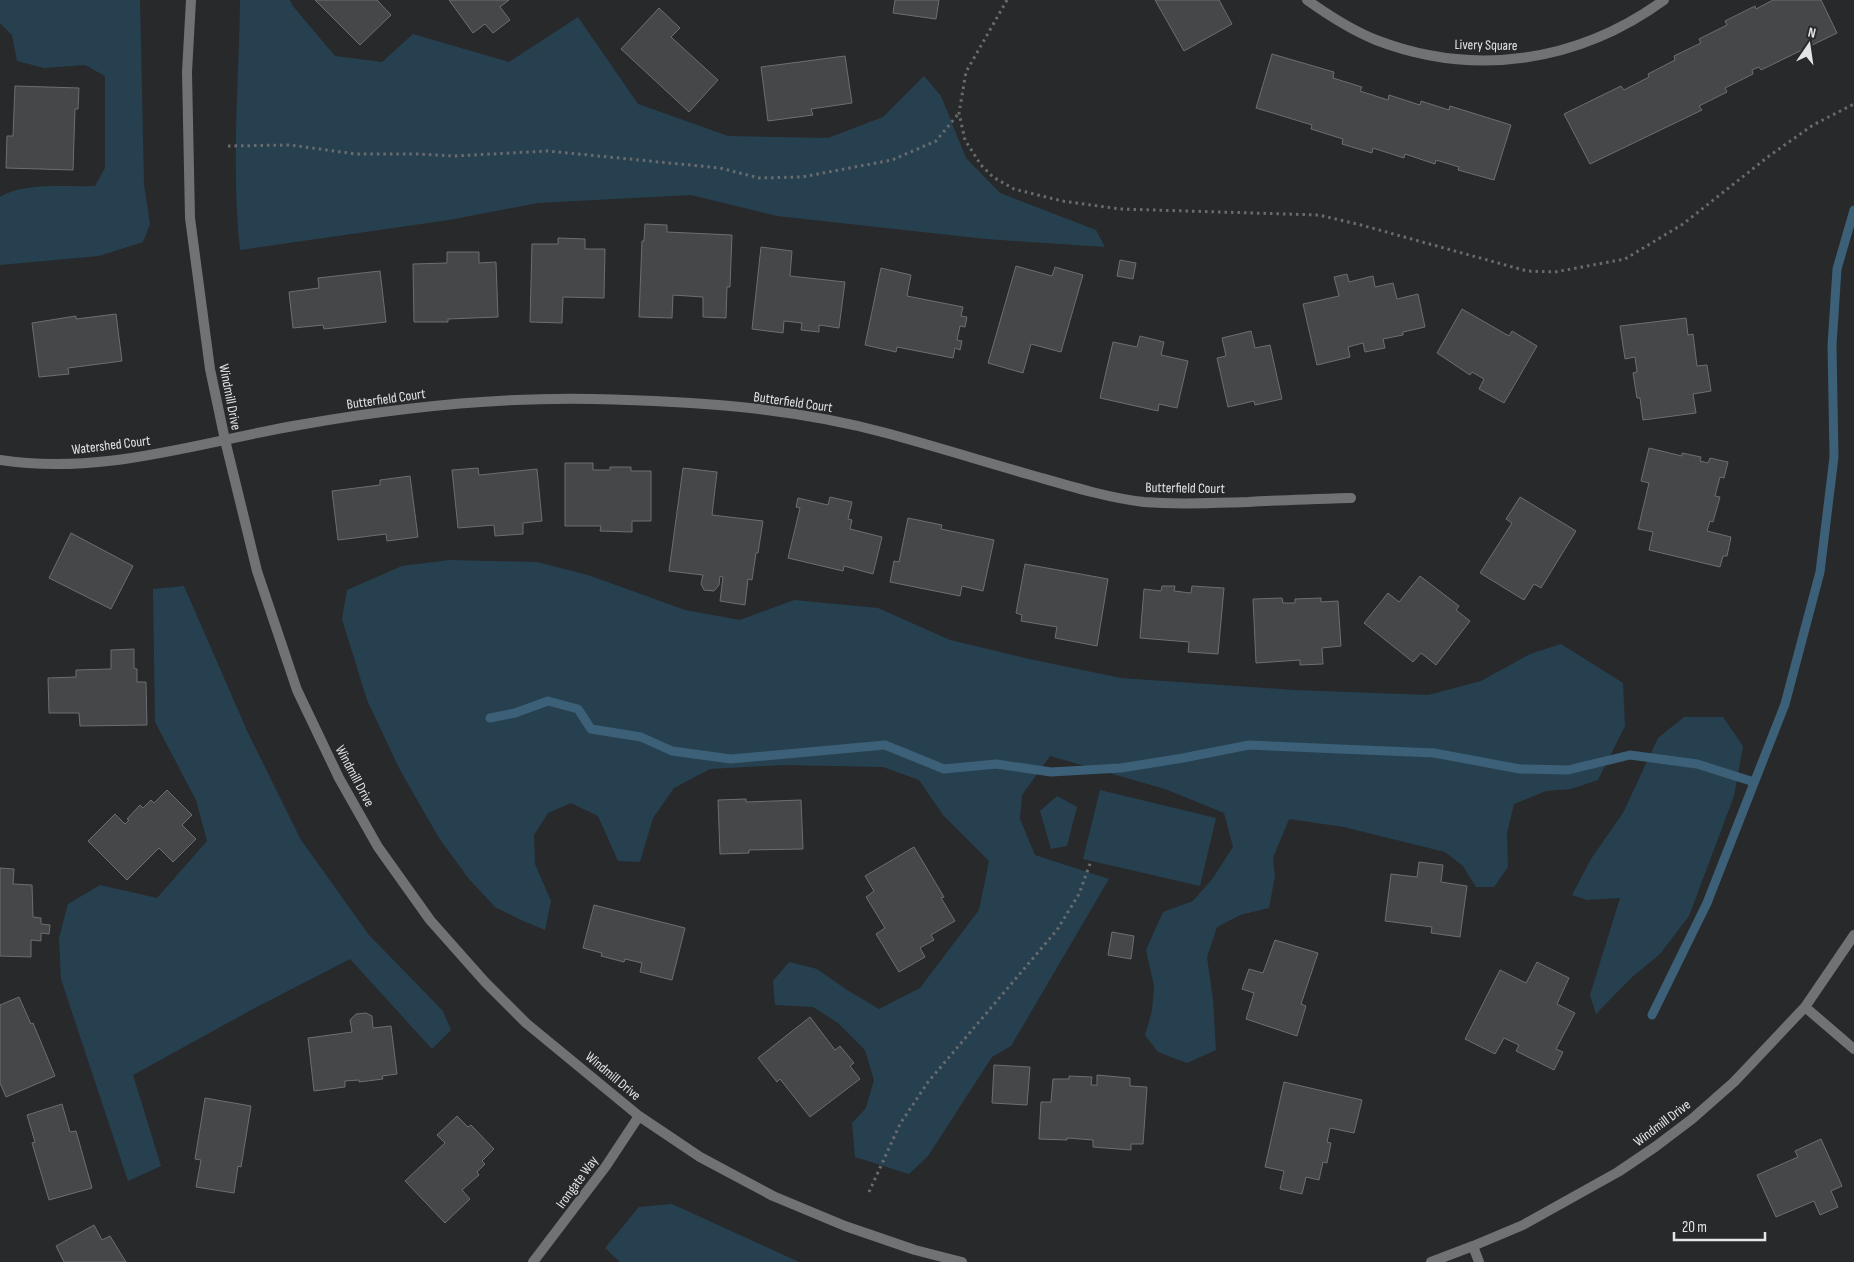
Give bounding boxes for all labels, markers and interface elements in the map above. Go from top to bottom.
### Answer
north arrow [1784,20,1834,70]
text: N [1806,24,1817,42]
street label: Livery Square [1454,36,1518,54]
street label: Windmill Drive [215,362,245,432]
street label: Butterfield Court [345,385,427,413]
street label: Butterfield Court [752,388,834,416]
street label: Watershed Court [71,432,151,458]
street label: Butterfield Court [1145,479,1225,497]
street label: Windmill Drive [332,742,378,810]
street label: Windmill Drive [582,1048,644,1104]
street label: Windmill Drive [1630,1096,1694,1150]
street label: Irongate Way [552,1152,602,1212]
scale bar [1674,1210,1765,1242]
text: 20 m [1682,1218,1707,1237]

